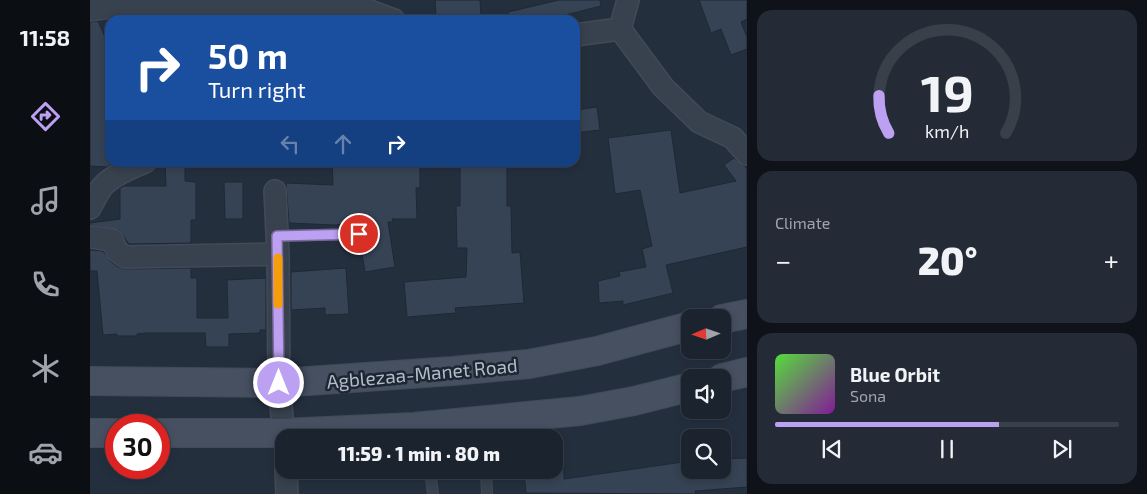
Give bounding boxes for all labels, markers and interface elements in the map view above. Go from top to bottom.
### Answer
text: 11:58 [20,24,70,50]
text: 50 m [208,34,288,76]
icon: right [125,35,190,100]
text: 19 [920,60,974,122]
text: Turn right [208,76,306,102]
icon: directions [28,99,63,134]
text: km/h [925,120,969,142]
icon: left [276,130,304,158]
icon: ahead [329,130,357,158]
icon: right [382,130,410,158]
icon: music [28,183,63,218]
pin [338,213,380,255]
text: Climate [775,213,830,232]
icon: arrive [345,220,373,248]
text: 20° [918,237,977,283]
text: − [775,243,791,277]
text: + [1104,243,1119,277]
icon: phone [28,267,63,302]
north arrow [681,309,731,359]
map controls [681,309,731,479]
icon: climate [28,351,63,386]
street label: Agblezaa-Manet Road [325,353,519,393]
position arrow [252,356,304,408]
text: Blue Orbit [850,363,940,386]
button: sound [681,369,731,419]
text: Sona [850,386,886,405]
speed limit sign: 30 [105,414,170,479]
button: search [681,429,731,479]
icon: car [28,435,63,470]
icon: previous [818,435,846,463]
icon: pause [933,435,961,463]
icon: next [1048,435,1076,463]
text: 11:59 · 1 min · 80 m [338,442,500,465]

